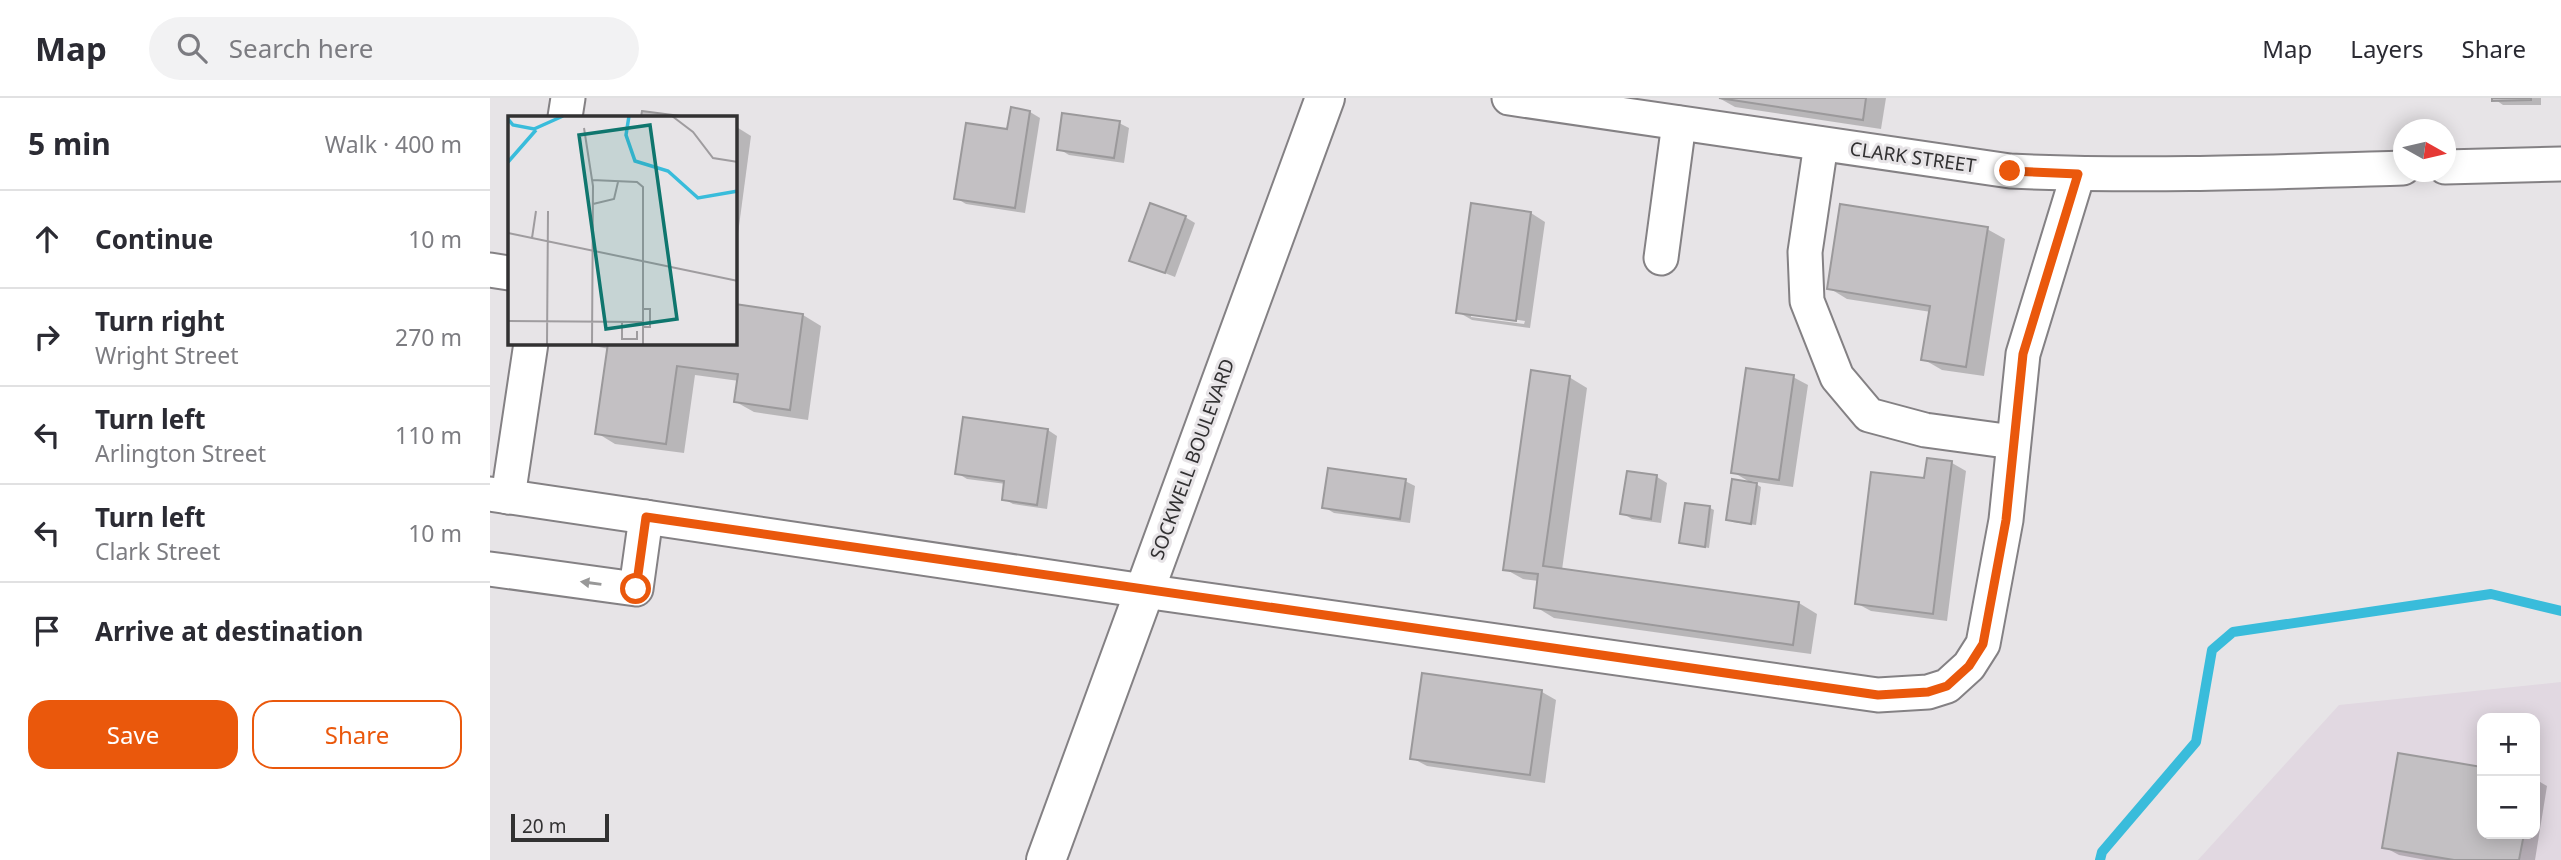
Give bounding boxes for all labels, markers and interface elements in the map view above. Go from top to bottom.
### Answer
search box [149,17,639,80]
text: Map [35,26,107,71]
icon: search [173,29,211,67]
text: Search here [229,30,373,66]
text: Map [2262,32,2312,65]
text: Layers [2350,32,2424,65]
text: Share [2462,32,2526,65]
inset map [508,116,737,345]
north arrow [2393,119,2456,182]
text: 5 min [28,123,111,164]
text: Walk · 400 m [325,128,462,160]
street label: CLARK STREET [1848,135,1978,179]
route end [1994,155,2025,186]
icon: ahead [28,220,66,258]
text: Continue [95,221,213,257]
text: 10 m [408,223,462,255]
text: Turn right [95,303,225,339]
icon: right [28,318,66,356]
text: 270 m [395,321,462,353]
text: Wright Street [95,339,238,371]
street label: SOCKWELL BOULEVARD [1143,355,1241,563]
text: Turn left [95,401,206,437]
icon: left [28,416,66,454]
text: 110 m [395,419,462,451]
text: Arlington Street [95,437,266,469]
text: Turn left [95,499,206,535]
icon: left [28,514,66,552]
text: 10 m [408,517,462,549]
text: Clark Street [95,535,220,567]
route start [620,573,651,604]
one-way arrow [580,577,602,588]
icon: arrive [28,612,66,650]
text: Arrive at destination [95,613,364,649]
button: Save [28,700,238,769]
button: Share [252,700,462,769]
map controls [2477,713,2540,839]
button: + [2477,713,2540,776]
button: − [2477,776,2540,839]
scale bar [511,811,609,843]
text: 20 m [522,813,566,839]

